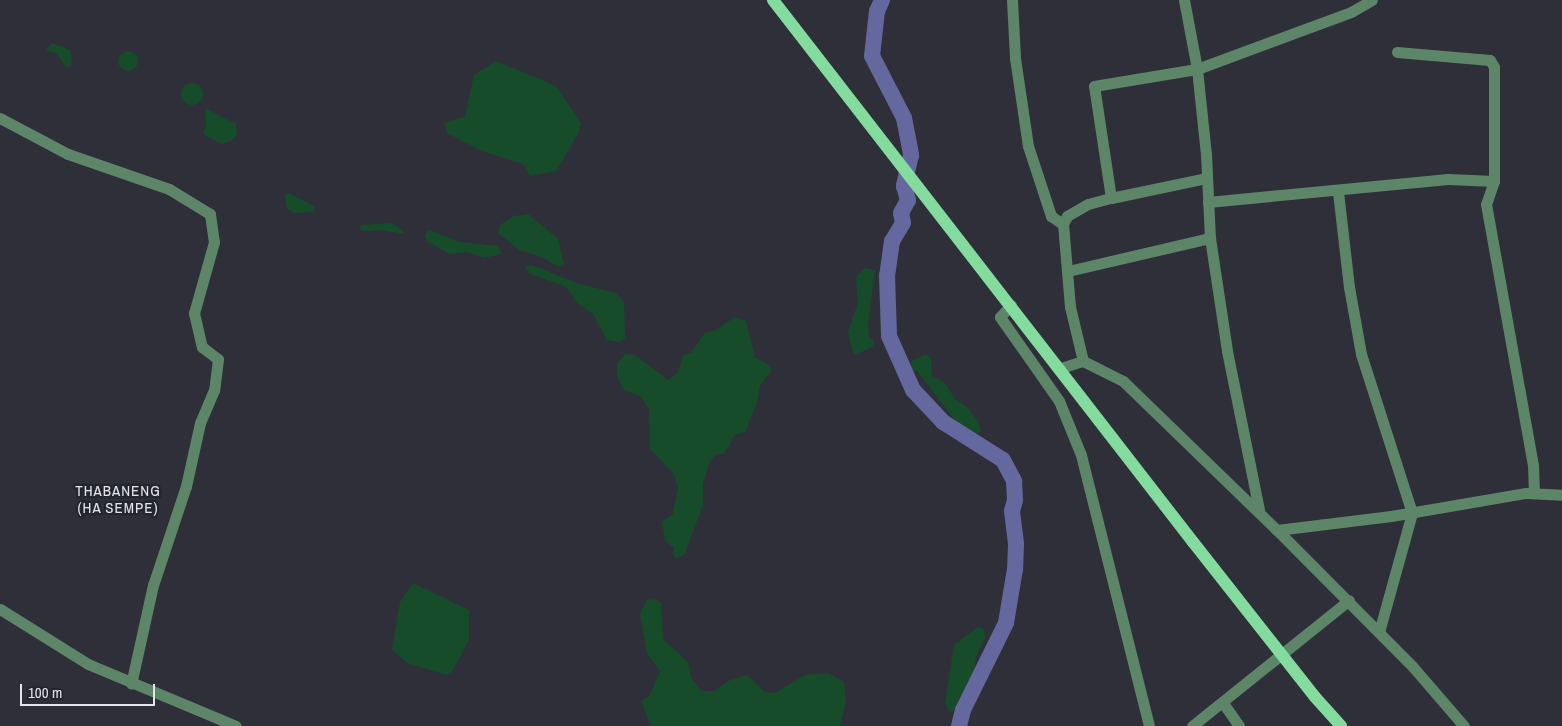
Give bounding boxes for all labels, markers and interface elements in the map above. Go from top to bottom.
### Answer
district label: THABANENG (HA SEMPE) [74,481,162,516]
scale bar [22,674,158,706]
text: 100 m [28,682,62,703]

